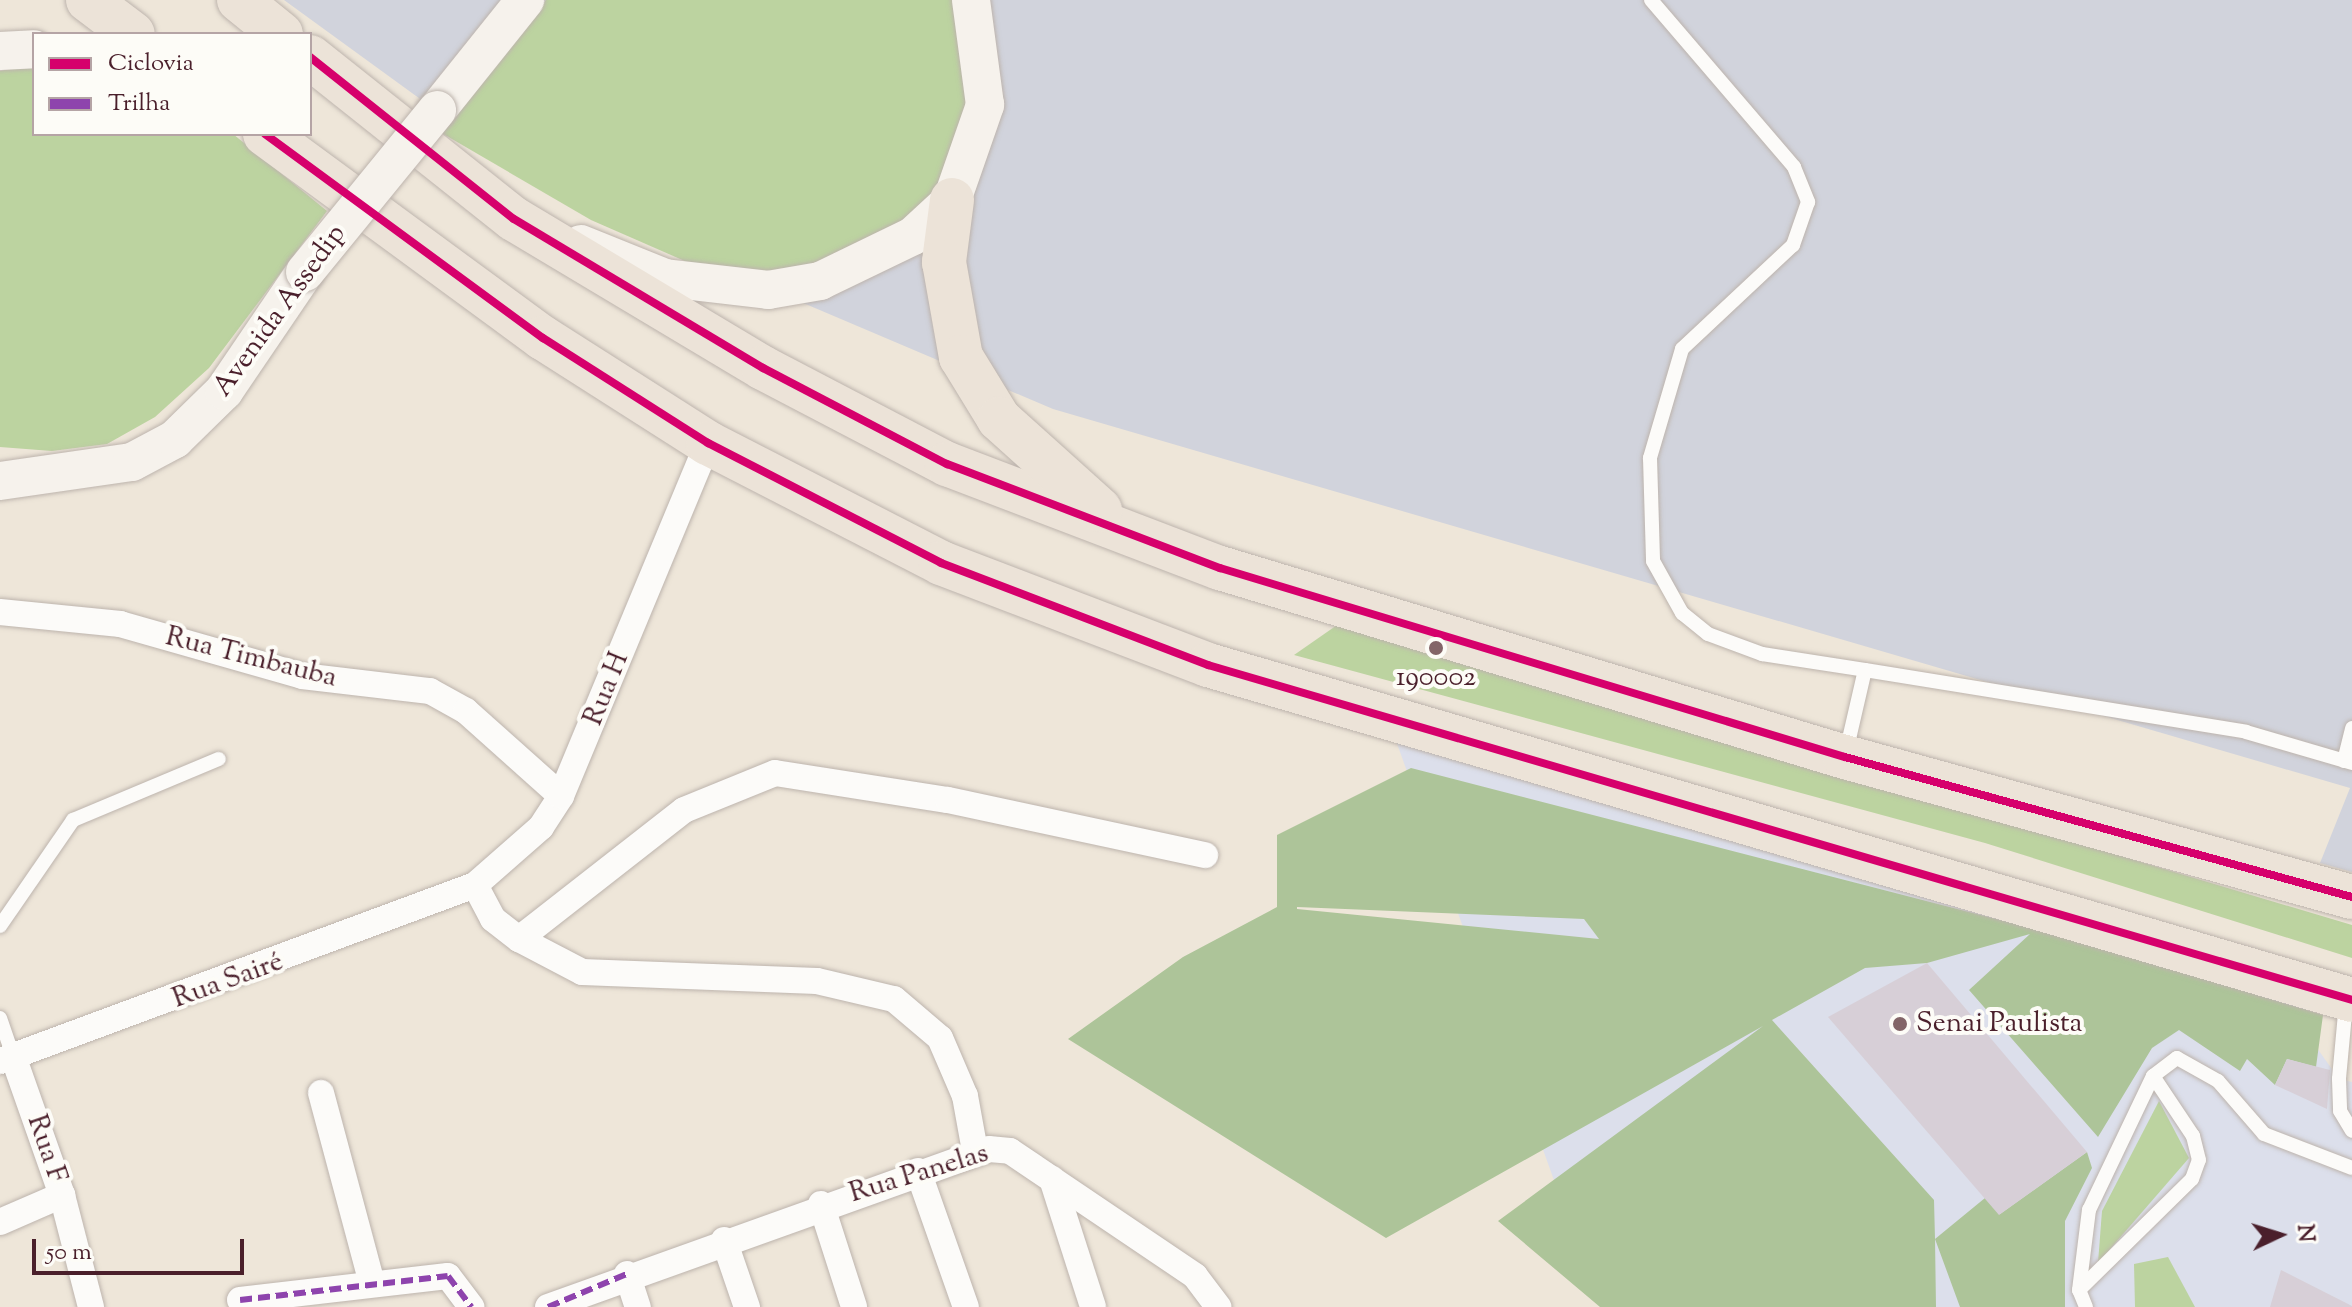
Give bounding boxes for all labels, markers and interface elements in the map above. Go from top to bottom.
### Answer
legend [32,32,312,136]
text: Ciclovia [108,47,194,81]
text: Trilha [108,87,170,121]
street label: Avenida Assedip [206,219,354,403]
street label: Rua Timbauba [162,620,340,696]
marker: 190002 [1427,639,1445,657]
street label: Rua H [577,647,637,731]
place label: 190002 [1396,661,1476,695]
street label: Rua Sairé [168,946,288,1016]
place label: Senai Paulista [1916,1007,2082,1041]
marker: Senai Paulista [1891,1015,1909,1033]
street label: Rua F [19,1111,73,1187]
street label: Rua Panelas [845,1137,993,1211]
north arrow [2240,1195,2320,1275]
scale bar [36,1223,248,1273]
text: N [2287,1223,2321,1243]
text: 50 m [46,1236,92,1270]

